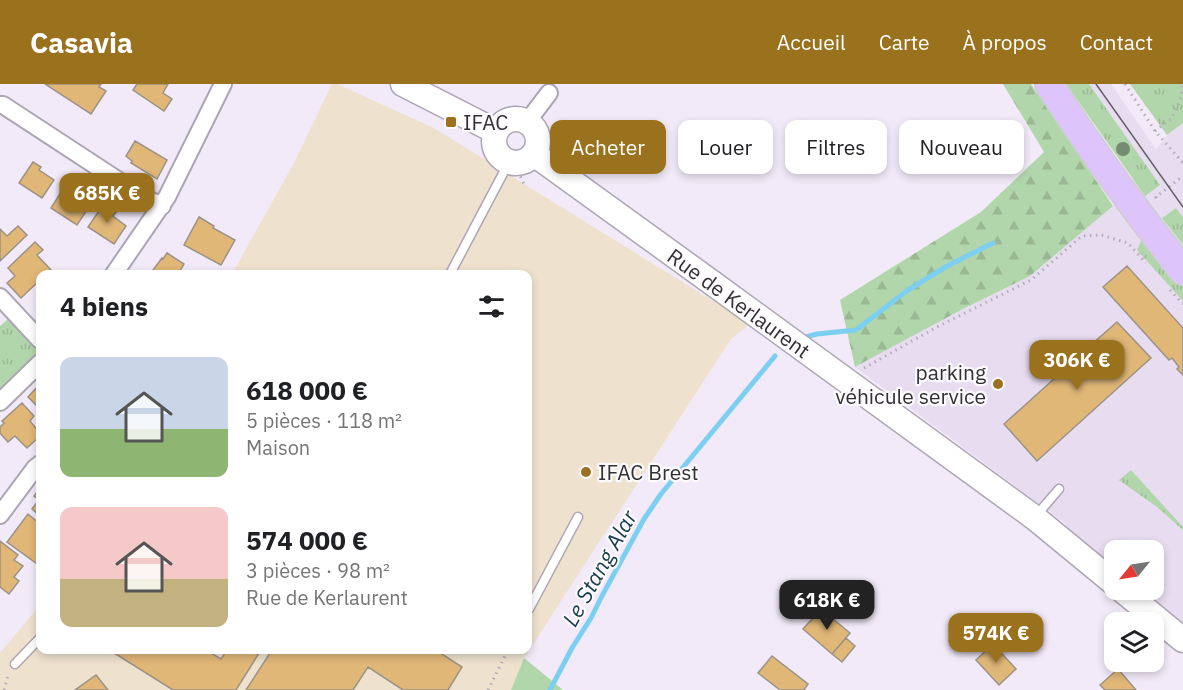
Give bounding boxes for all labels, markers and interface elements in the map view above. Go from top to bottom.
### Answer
text: Casavia [30,24,133,61]
text: Accueil [777,28,846,56]
text: Carte [879,28,930,56]
text: À propos [963,28,1047,56]
text: Contact [1080,28,1153,56]
place label: IFAC [463,108,508,136]
marker: IFAC [444,115,458,129]
chip: Acheter [550,120,666,174]
chip: Louer [678,120,773,174]
chip: Filtres [785,120,887,174]
chip: Nouveau [899,120,1024,174]
pin: 685K € [58,173,156,224]
text: 685K € [73,179,141,206]
street label: Rue de Kerlaurent [662,242,816,364]
text: 4 biens [60,289,148,323]
icon: filters [475,290,508,323]
pin: 306K € [1028,340,1126,391]
text: 306K € [1043,346,1111,373]
place label: parking véhicule service [835,358,986,410]
text: 618 000 € [246,373,368,407]
marker: parking véhicule service [991,377,1005,391]
icon: home [108,381,180,453]
text: 5 pièces · 118 m² [246,407,402,434]
text: Maison [246,434,310,461]
place label: IFAC Brest [598,458,699,486]
marker: IFAC Brest [579,465,593,479]
water label: Le Stang Alar [555,504,643,631]
text: 574 000 € [246,523,368,557]
icon: home [108,531,180,603]
north arrow [1104,540,1164,600]
map controls [1104,540,1164,672]
text: 3 pièces · 98 m² [246,557,390,584]
pin: 618K € [778,580,876,631]
text: Rue de Kerlaurent [246,584,408,611]
text: 618K € [793,586,861,613]
button: layers [1104,612,1164,672]
pin: 574K € [947,613,1045,664]
text: 574K € [962,619,1030,646]

